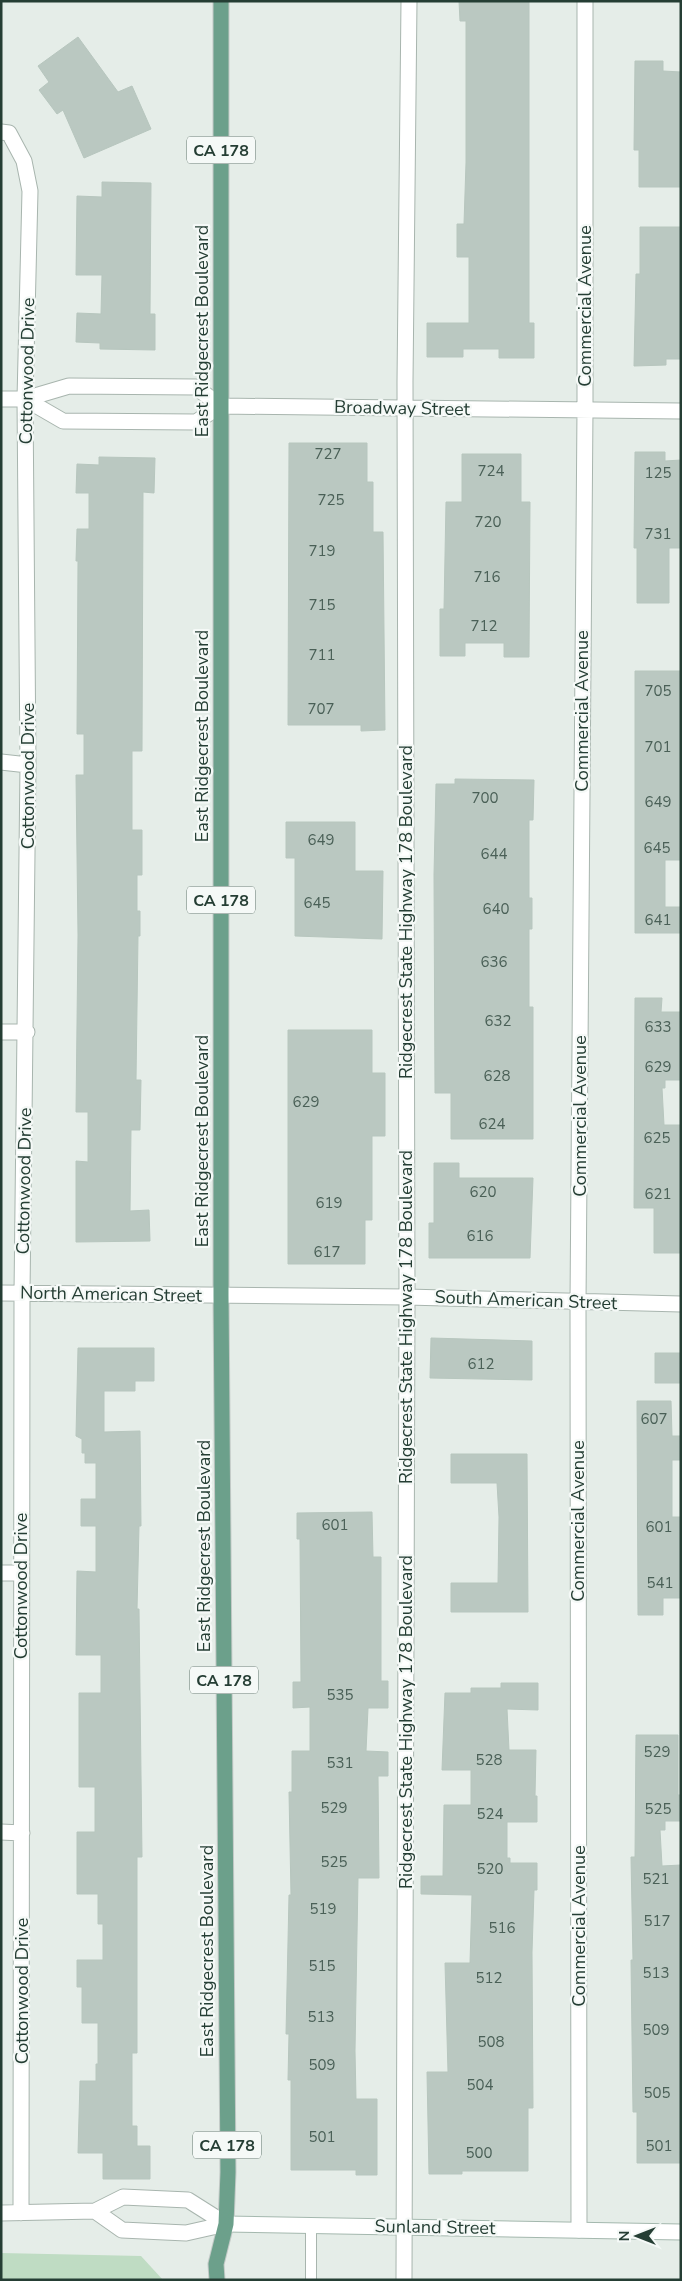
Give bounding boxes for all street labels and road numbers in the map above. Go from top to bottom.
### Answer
road number: CA 178 [187,136,255,164]
street label: East Ridgecrest Boulevard [190,225,214,437]
street label: Commercial Avenue [573,225,597,387]
street label: Cottonwood Drive [14,297,40,445]
street label: Broadway Street [334,395,471,421]
street label: East Ridgecrest Boulevard [190,630,214,842]
street label: Commercial Avenue [570,630,594,792]
street label: Cottonwood Drive [16,703,40,849]
street label: Ridgecrest State Highway 178 Boulevard [394,745,418,1079]
road number: CA 178 [187,886,255,914]
street label: East Ridgecrest Boulevard [190,1035,214,1247]
street label: Commercial Avenue [568,1035,592,1197]
street label: Cottonwood Drive [11,1107,37,1255]
street label: Ridgecrest State Highway 178 Boulevard [394,1150,418,1484]
street label: North American Street [20,1280,203,1308]
street label: South American Street [434,1285,618,1315]
street label: East Ridgecrest Boulevard [192,1440,216,1652]
street label: Commercial Avenue [566,1440,590,1602]
street label: Cottonwood Drive [9,1513,33,1659]
street label: Ridgecrest State Highway 178 Boulevard [394,1555,418,1889]
road number: CA 178 [190,1666,258,1694]
street label: East Ridgecrest Boulevard [195,1845,219,2057]
street label: Commercial Avenue [567,1845,591,2007]
street label: Cottonwood Drive [10,1918,34,2064]
road number: CA 178 [193,2132,261,2158]
street label: Sunland Street [374,2214,496,2240]

